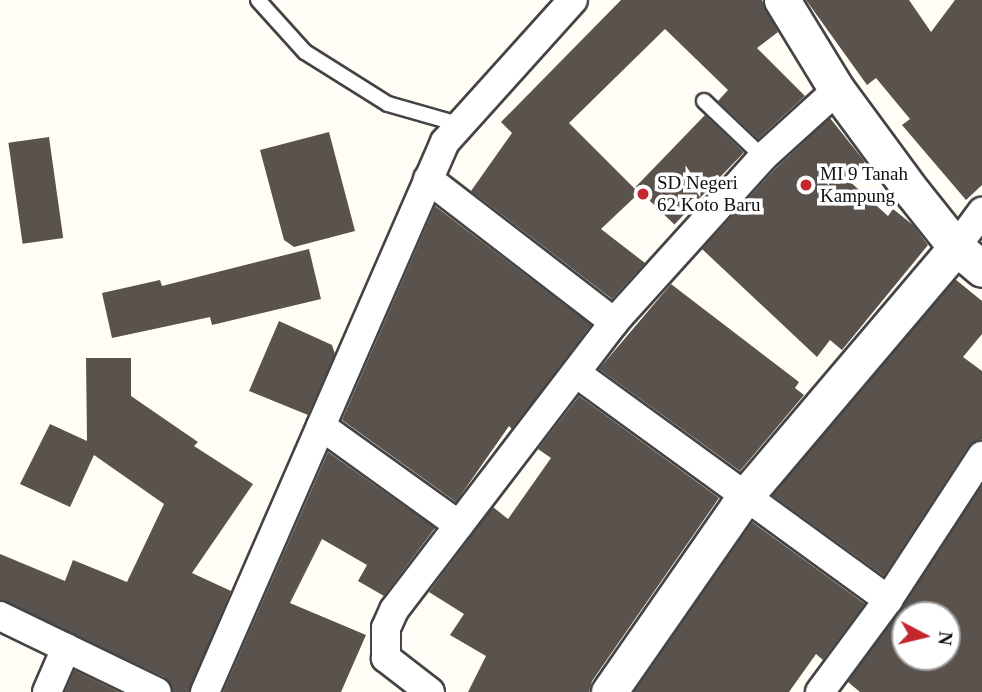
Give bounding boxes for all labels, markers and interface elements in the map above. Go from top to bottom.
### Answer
place label: MI 9 Tanah Kampung [820,163,908,207]
place label: SD Negeri 62 Koto Baru [657,172,760,216]
marker: MI 9 Tanah Kampung [798,177,814,193]
marker: SD Negeri 62 Koto Baru [635,186,651,202]
north arrow [891,601,961,671]
text: N [934,630,957,646]

